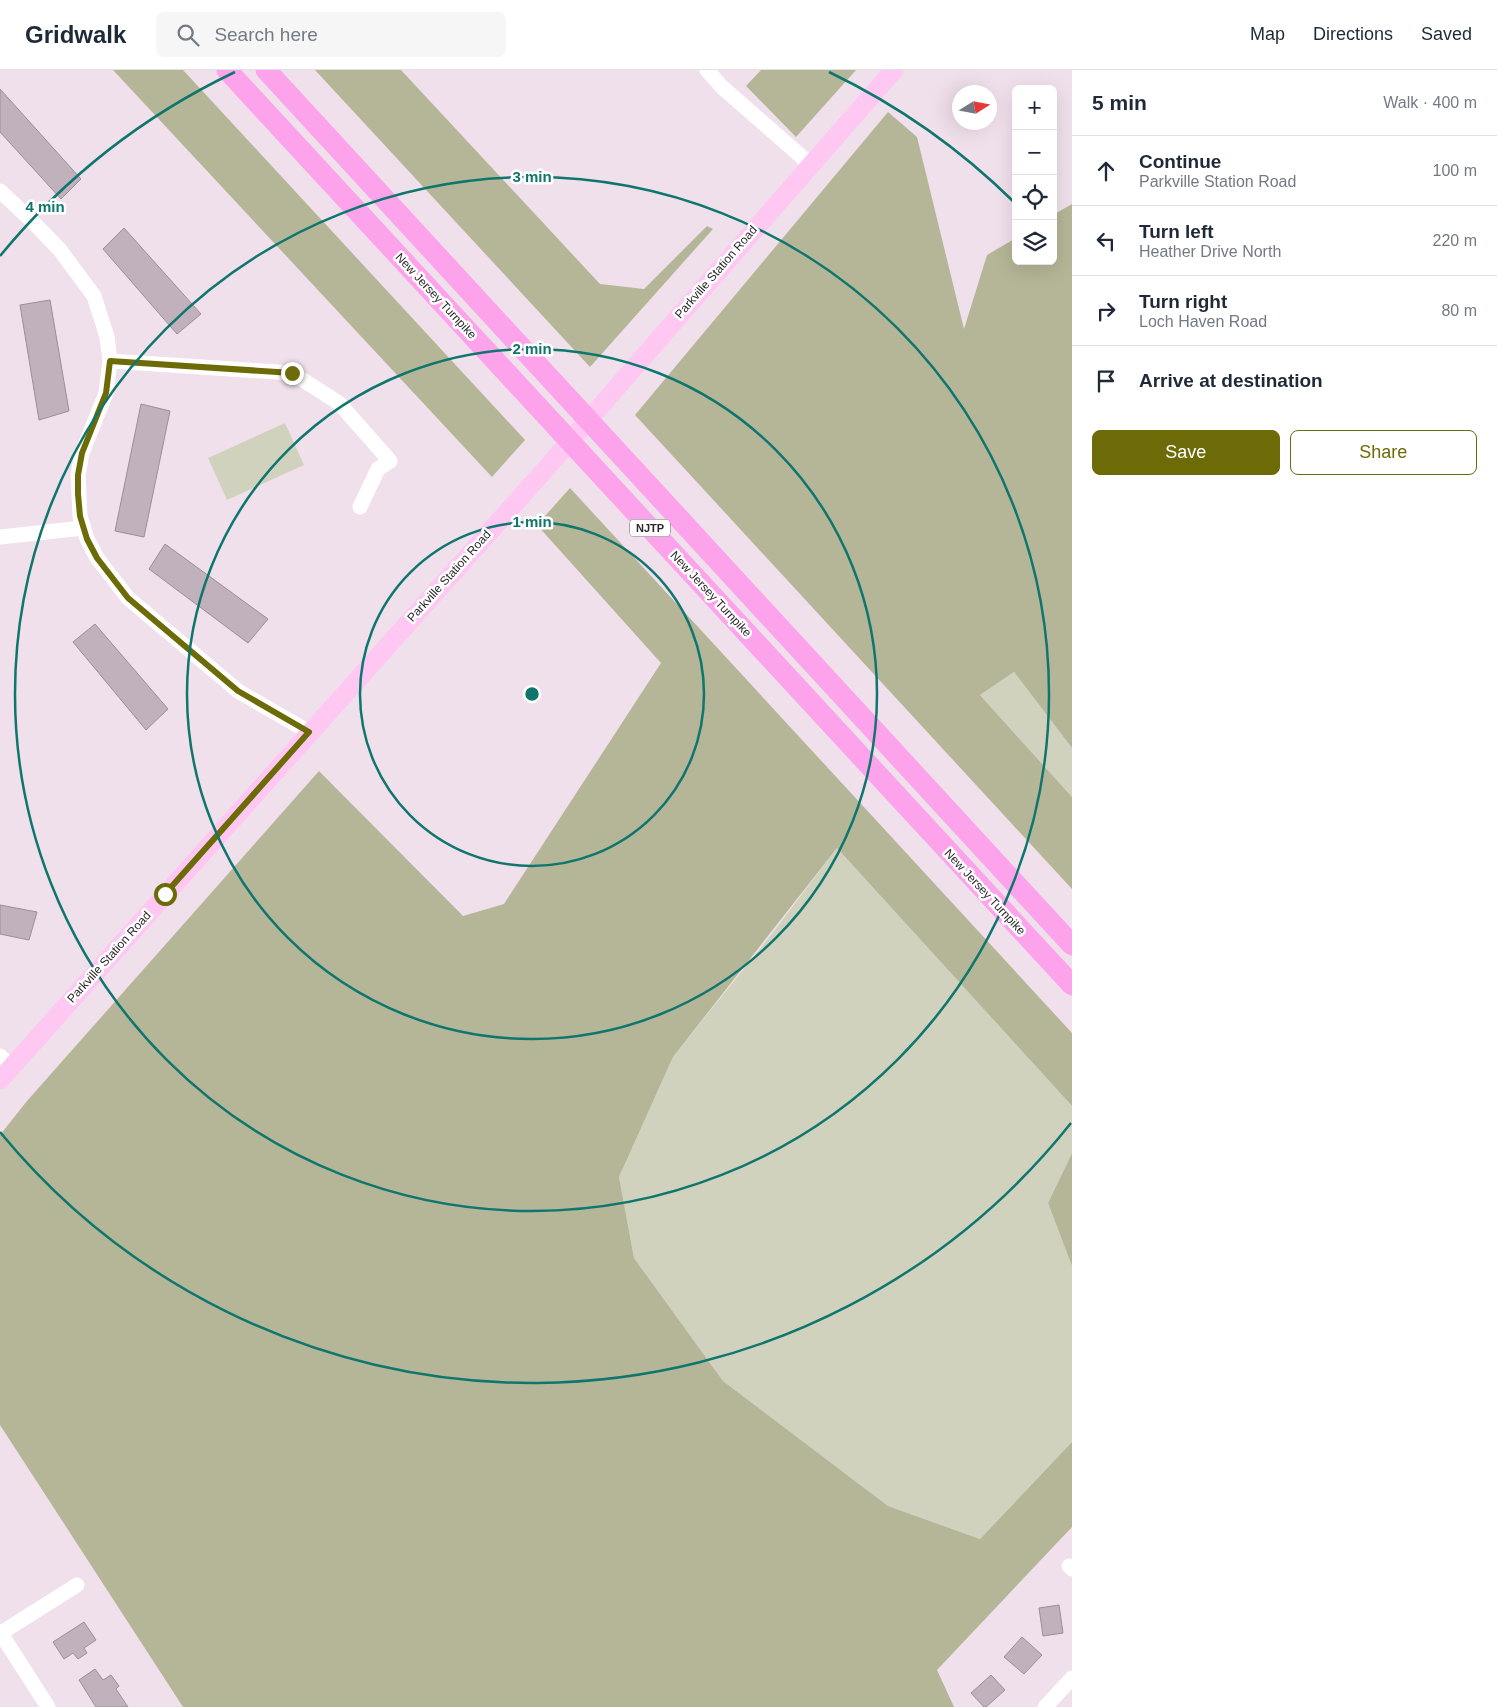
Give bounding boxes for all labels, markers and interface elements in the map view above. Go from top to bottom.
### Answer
search box [156,12,506,57]
text: Gridwalk [25,21,126,48]
icon: search [174,21,202,49]
text: Search here [214,24,318,45]
text: Map [1250,24,1285,44]
text: Directions [1313,24,1393,44]
text: Saved [1421,24,1472,44]
north arrow [952,85,997,130]
map controls [1012,85,1057,265]
button: + [1012,85,1057,130]
text: 5 min [1092,91,1147,114]
text: Walk · 400 m [1383,94,1477,111]
button: − [1012,130,1057,175]
text: Continue [1139,151,1221,172]
icon: ahead [1092,157,1120,185]
text: 100 m [1433,162,1477,179]
text: 3 min [512,168,552,185]
text: Parkville Station Road [1139,173,1296,190]
button: locate [1012,175,1057,220]
text: 4 min [25,198,65,215]
button: layers [1012,220,1057,265]
text: Turn left [1139,221,1214,242]
street label: Parkville Station Road [672,223,760,321]
icon: left [1092,227,1120,255]
text: 220 m [1433,232,1477,249]
text: Heather Drive North [1139,243,1281,260]
street label: New Jersey Turnpike [393,250,480,342]
text: Turn right [1139,291,1227,312]
icon: right [1092,297,1120,325]
text: 80 m [1441,302,1477,319]
text: Loch Haven Road [1139,313,1267,330]
text: 2 min [512,340,552,357]
route end [281,362,304,385]
icon: arrive [1092,367,1120,395]
text: Arrive at destination [1139,370,1323,391]
button: Save [1092,430,1280,475]
button: Share [1290,430,1477,475]
text: 1 min [512,513,552,530]
road number: NJTP [630,519,670,536]
street label: Parkville Station Road [404,527,494,625]
street label: New Jersey Turnpike [668,548,755,640]
centre of rings [523,685,541,703]
street label: New Jersey Turnpike [942,846,1029,938]
route start [154,883,177,906]
street label: Parkville Station Road [64,908,154,1006]

